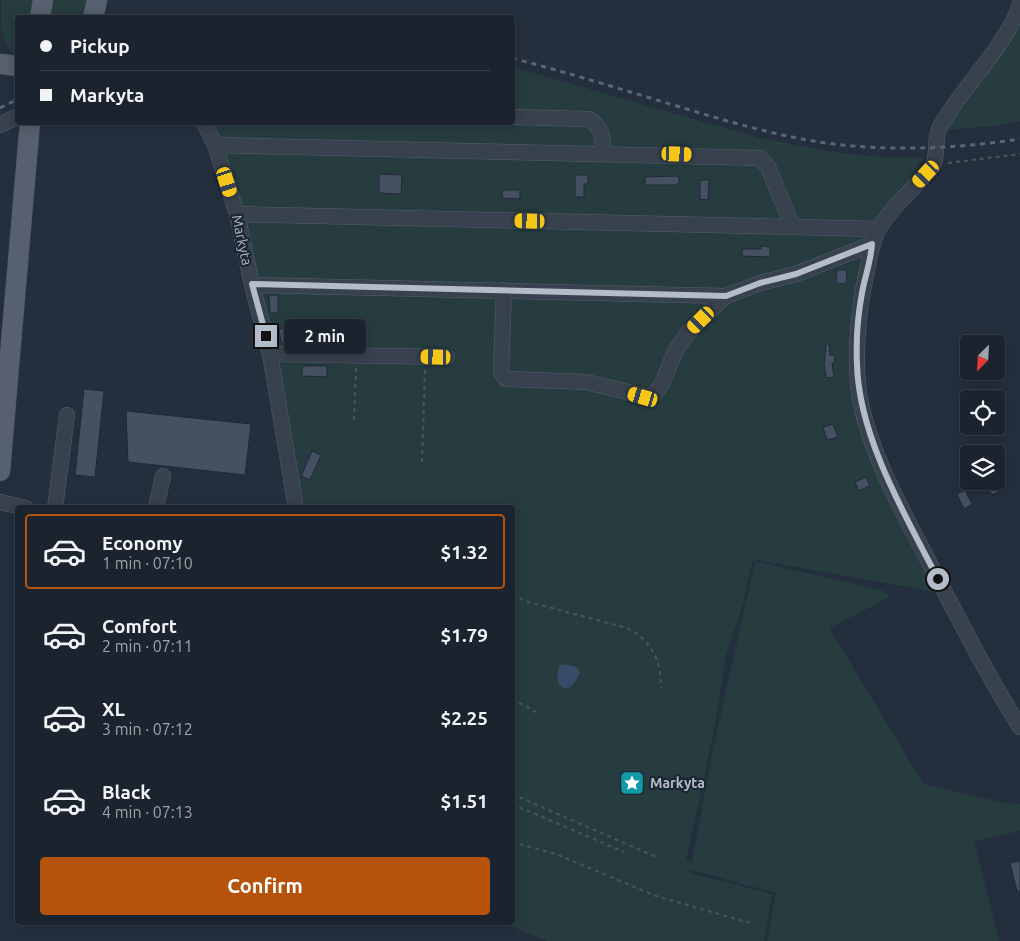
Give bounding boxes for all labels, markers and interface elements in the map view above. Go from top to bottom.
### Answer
text: Pickup [70,35,130,57]
text: Markyta [70,84,144,106]
car [661,146,692,162]
car [910,158,941,190]
car [215,165,238,199]
street label: Markyta [229,213,255,267]
car [514,213,545,229]
car [685,304,716,336]
callout: 2 min [284,318,366,354]
route end [255,325,277,347]
text: 2 min [305,327,345,345]
north arrow [960,335,1005,380]
map controls [960,335,1005,490]
car [420,349,451,365]
car [626,386,659,408]
button: locate [960,390,1005,435]
button: layers [960,445,1005,490]
icon: car [42,529,87,574]
text: Economy [102,532,183,554]
text: $1.32 [440,541,488,563]
text: 1 min · 07:10 [102,554,193,572]
route start [927,568,949,590]
icon: car [42,612,87,657]
text: Comfort [102,615,177,637]
text: $1.79 [440,624,488,646]
text: 2 min · 07:11 [102,637,193,655]
icon: car [42,695,87,740]
text: XL [102,698,125,720]
text: $2.25 [440,707,488,729]
text: 3 min · 07:12 [102,720,193,738]
place icon: Markyta [619,770,645,796]
place label: Markyta [650,775,705,791]
icon: car [42,778,87,823]
text: Black [102,781,151,803]
text: $1.51 [440,790,488,812]
text: 4 min · 07:13 [102,803,193,821]
button: Confirm [40,857,490,915]

